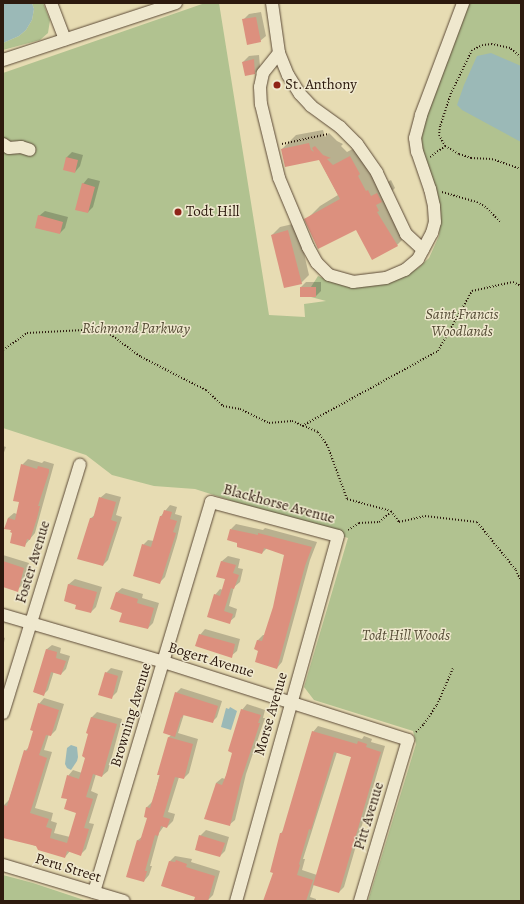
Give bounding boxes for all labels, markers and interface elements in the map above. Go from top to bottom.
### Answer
place label: St. Anthony [285,76,357,94]
marker: St. Anthony [272,80,282,90]
place label: Todt Hill [186,203,239,221]
marker: Todt Hill [173,207,183,217]
park label: Saint Francis Woodlands [425,305,499,340]
park label: Richmond Parkway [82,320,190,338]
street label: Blackhorse Avenue [221,480,337,528]
street label: Foster Avenue [12,518,54,606]
park label: Todt Hill Woods [362,627,450,645]
street label: Bogert Avenue [166,638,256,682]
street label: Browning Avenue [107,661,155,769]
street label: Morse Avenue [250,670,292,758]
street label: Pitt Avenue [350,780,388,852]
street label: Peru Street [33,849,103,887]

